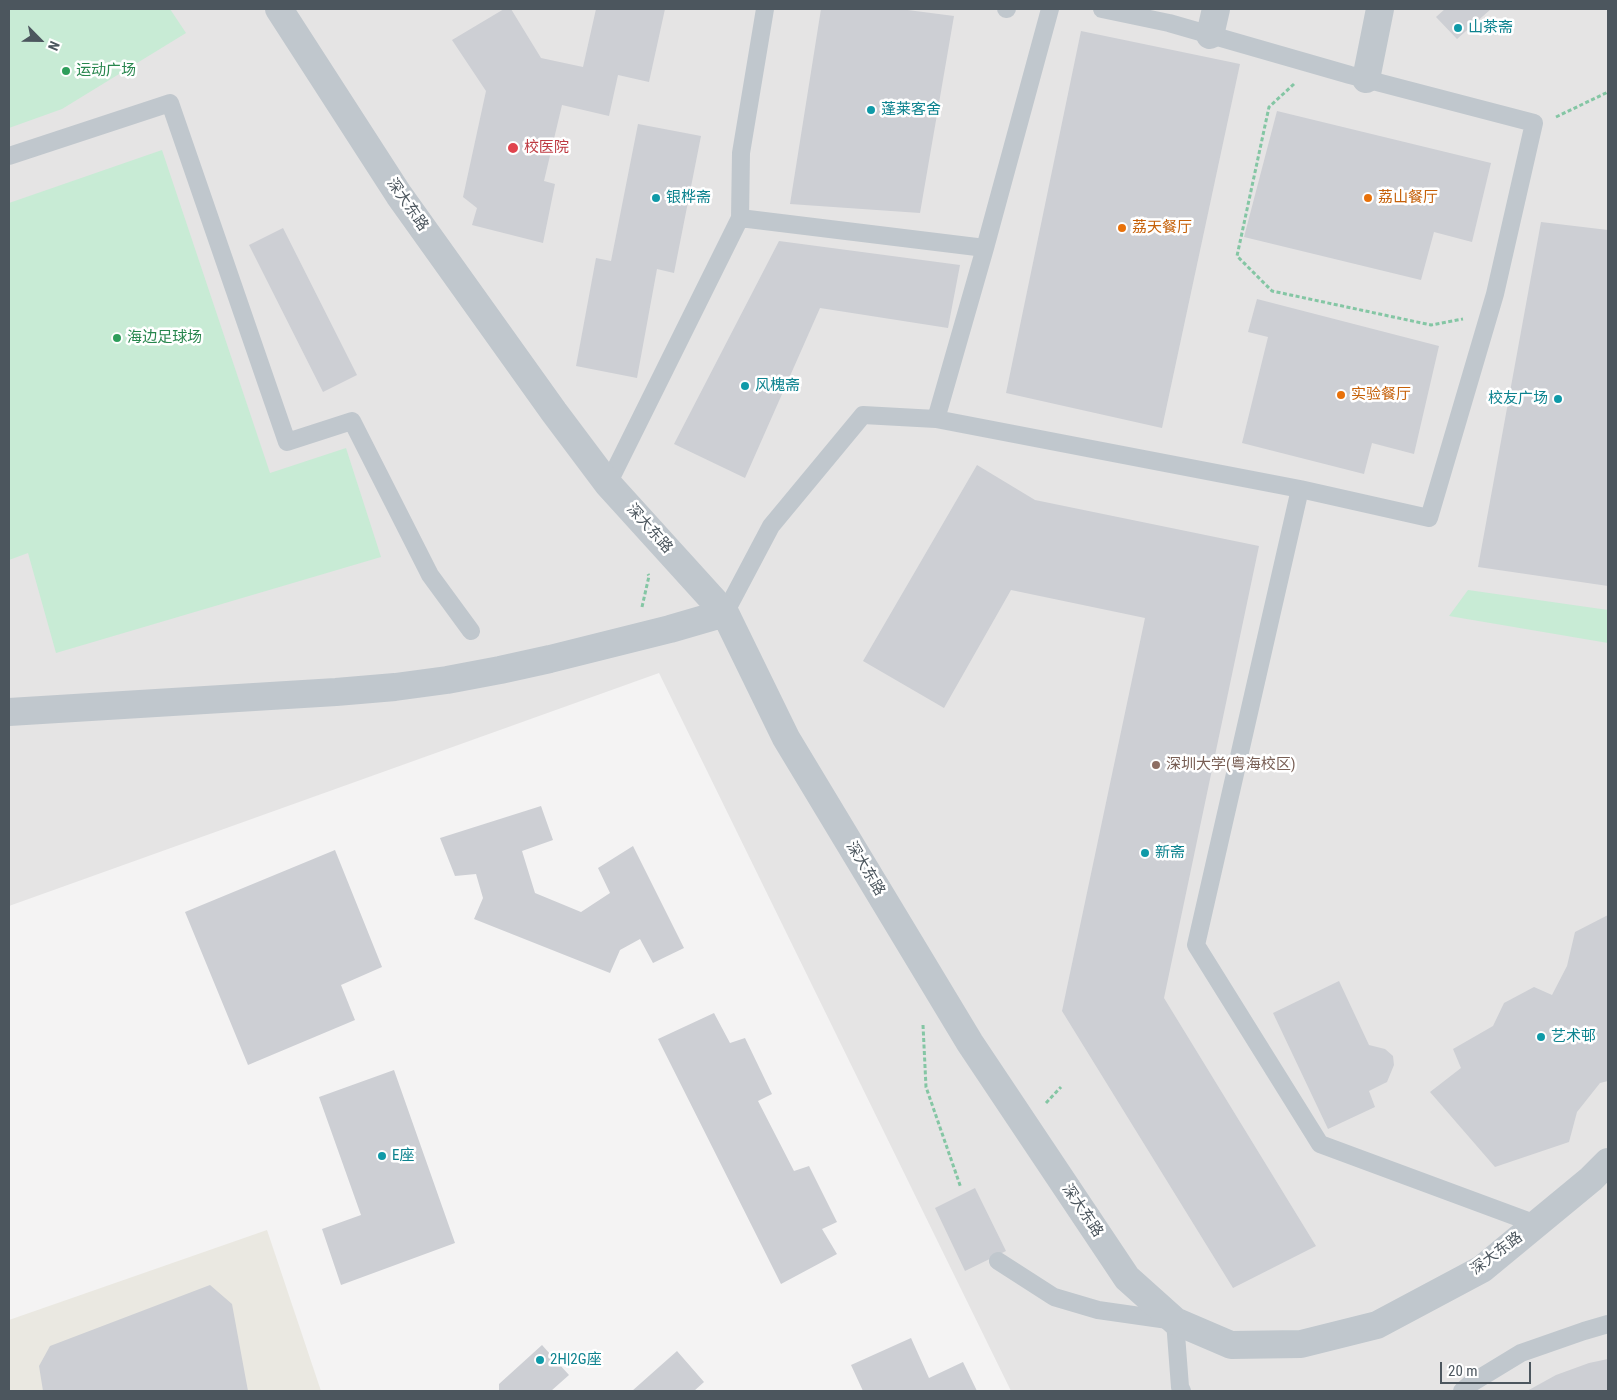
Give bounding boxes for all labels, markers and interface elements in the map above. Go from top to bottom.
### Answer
north arrow [15,15,65,65]
place label: 山茶斋 [1468,19,1513,37]
marker: 山茶斋 [1452,22,1464,34]
text: N [45,39,63,53]
place label: 运动广场 [76,62,136,80]
marker: 运动广场 [60,65,72,77]
place label: 蓬莱客舍 [881,101,941,119]
marker: 蓬莱客舍 [865,104,877,116]
place label: 校医院 [524,139,569,157]
marker: 校医院 [506,141,520,155]
street label: 深大东路 [382,175,432,235]
place label: 银桦斋 [666,189,711,207]
place label: 荔山餐厅 [1378,189,1438,207]
marker: 银桦斋 [650,192,662,204]
marker: 荔山餐厅 [1362,192,1374,204]
place label: 荔天餐厅 [1132,219,1192,237]
marker: 荔天餐厅 [1116,222,1128,234]
place label: 海边足球场 [127,329,202,347]
marker: 海边足球场 [111,332,123,344]
place label: 风槐斋 [755,377,800,395]
marker: 风槐斋 [739,380,751,392]
place label: 实验餐厅 [1351,386,1411,404]
marker: 实验餐厅 [1335,389,1347,401]
place label: 校友广场 [1488,390,1548,408]
marker: 校友广场 [1552,393,1564,405]
street label: 深大东路 [622,501,676,557]
place label: 深圳大学(粤海校区) [1166,756,1295,774]
marker: 深圳大学(粤海校区) [1150,759,1162,771]
street label: 深大东路 [842,839,888,899]
place label: 新斋 [1155,844,1185,862]
marker: 新斋 [1139,847,1151,859]
place label: 艺术邨 [1551,1028,1596,1046]
marker: 艺术邨 [1535,1031,1547,1043]
place label: E座 [392,1147,414,1165]
marker: E座 [376,1150,388,1162]
street label: 深大东路 [1058,1181,1106,1241]
street label: 深大东路 [1468,1229,1526,1279]
place label: 2H|2G座 [550,1351,602,1369]
scale bar [1442,1352,1533,1384]
marker: 2H|2G座 [534,1354,546,1366]
text: 20 m [1448,1362,1478,1380]

